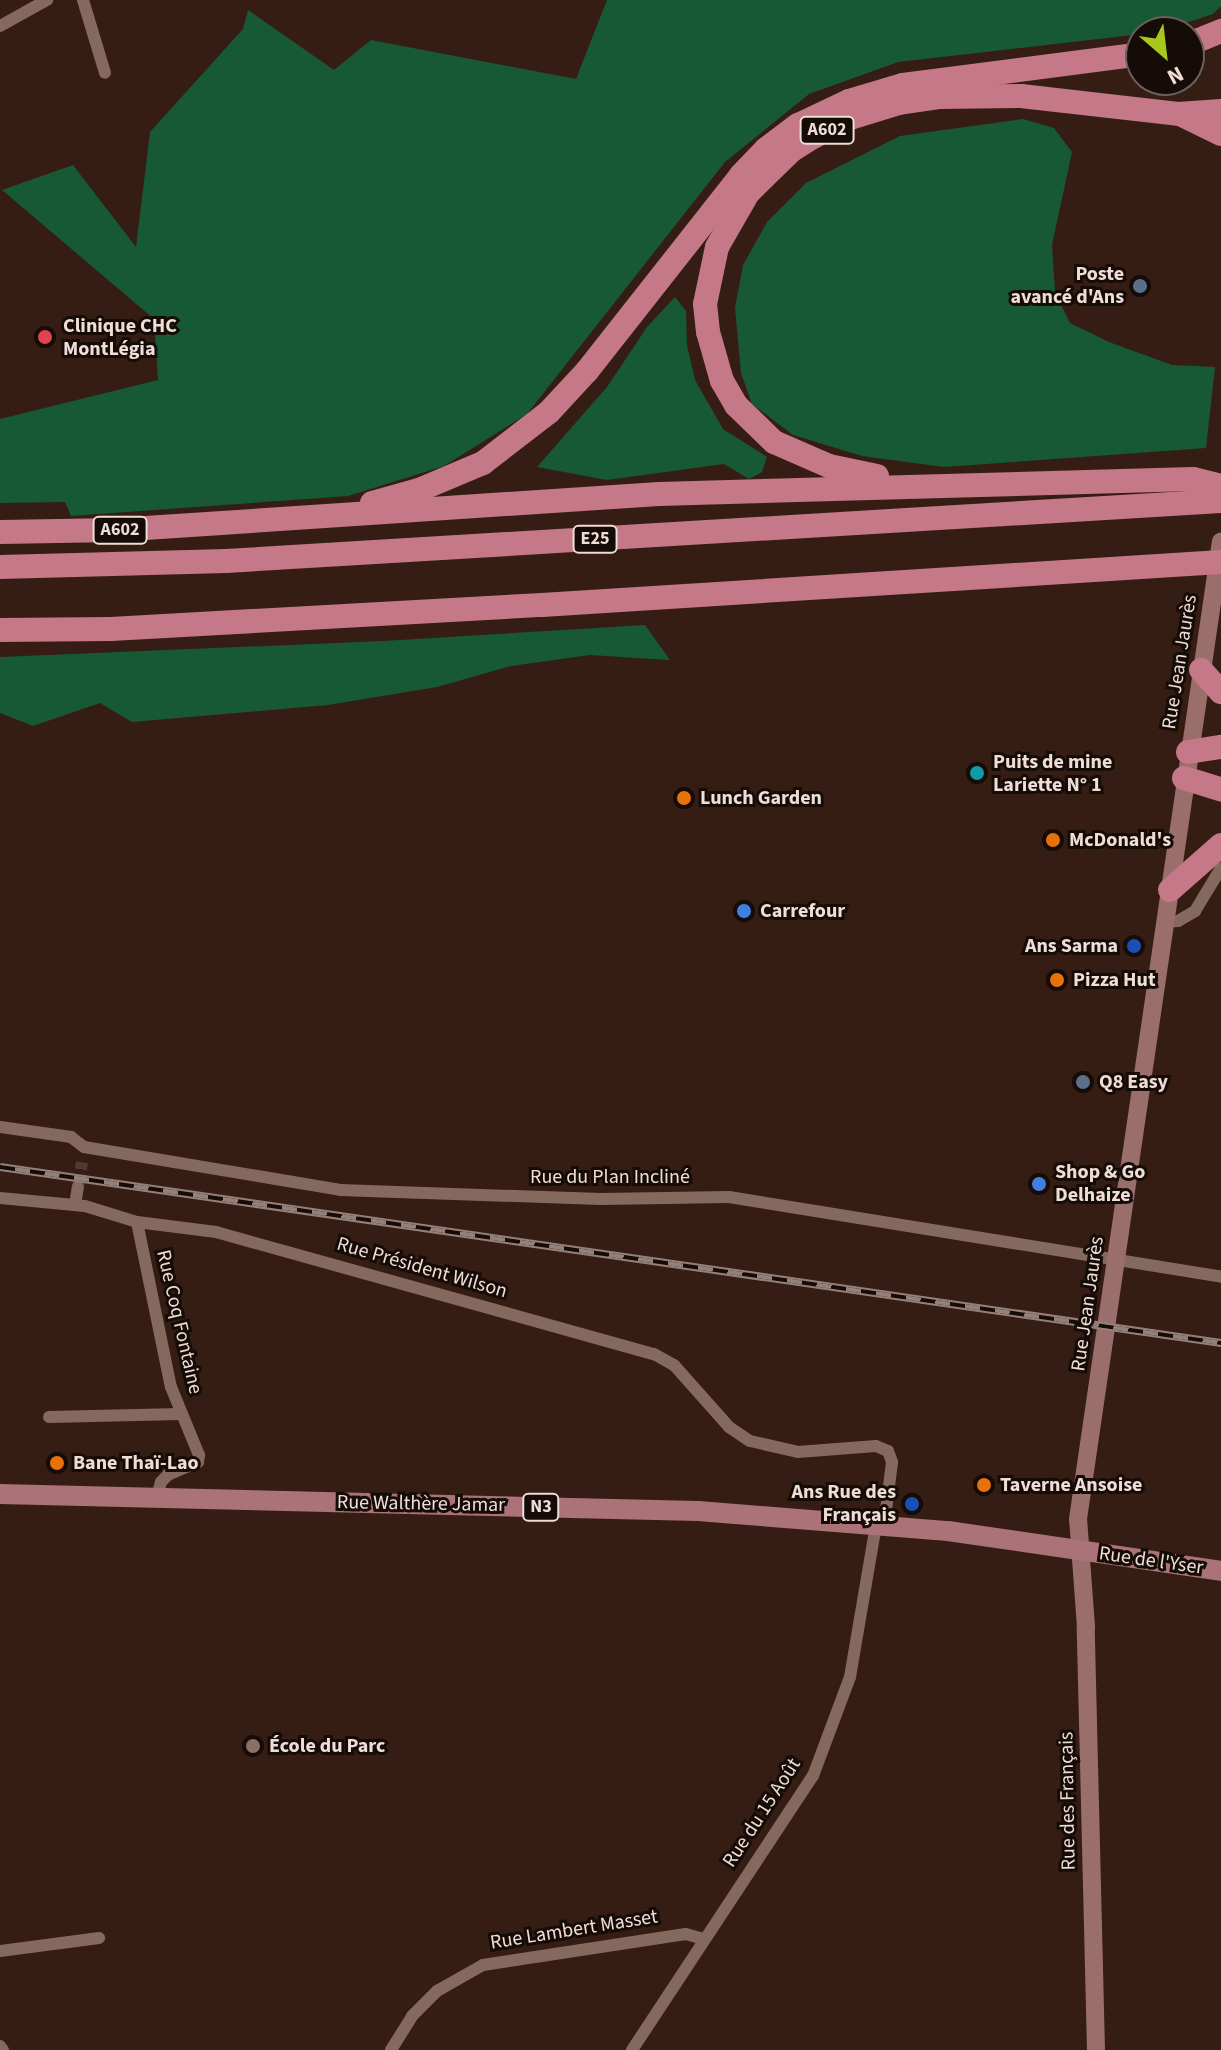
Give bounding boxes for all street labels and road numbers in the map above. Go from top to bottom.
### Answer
road number: A602 [799,116,855,144]
road number: A602 [92,516,148,544]
road number: E25 [571,525,619,553]
street label: Rue Jean Jaurès [1158,593,1202,731]
street label: Rue du Plan Incliné [530,1165,690,1189]
street label: Rue Président Wilson [334,1232,510,1304]
street label: Rue Jean Jaurès [1067,1235,1109,1373]
street label: Rue Coq Fontaine [151,1248,207,1396]
street label: Rue Walthère Jamar [337,1491,505,1517]
road number: N3 [521,1493,561,1521]
street label: Rue de l'Yser [1097,1542,1205,1580]
street label: Rue des Français [1055,1731,1081,1871]
street label: Rue du 15 Août [718,1754,806,1872]
street label: Rue Lambert Masset [489,1905,659,1955]

